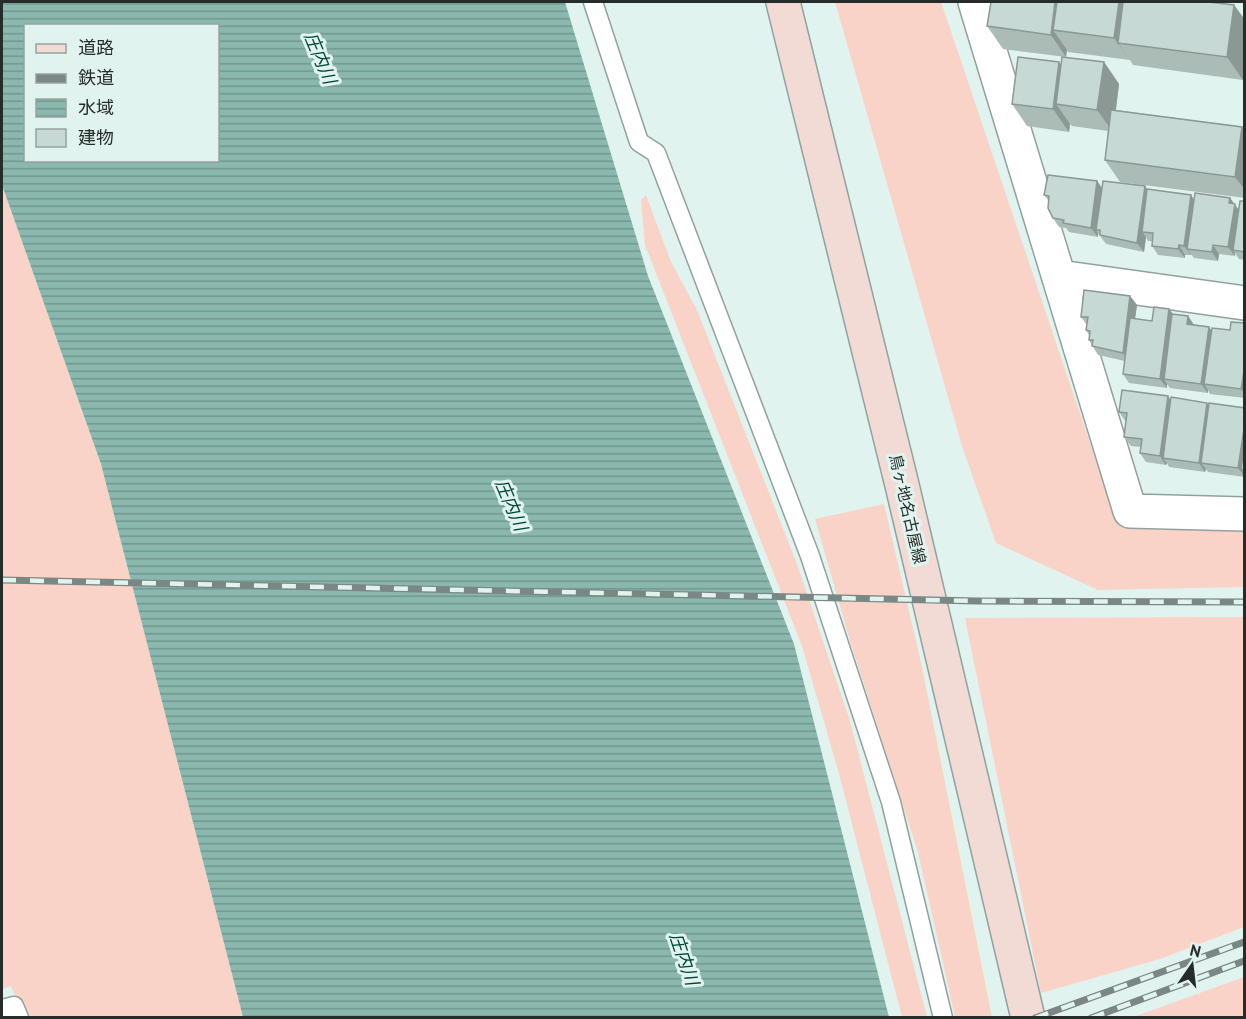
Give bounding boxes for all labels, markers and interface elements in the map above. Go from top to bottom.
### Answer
legend [24,24,219,162]
water label: 庄内川 [299,28,342,89]
text: 道路 [78,36,114,59]
text: 鉄道 [78,66,114,89]
text: 水域 [78,96,114,119]
text: 建物 [78,126,114,149]
street label: 鳥ヶ地名古屋線 [886,452,930,566]
water label: 庄内川 [490,475,533,536]
water label: 庄内川 [665,930,705,990]
north arrow [1162,935,1222,995]
text: N [1188,939,1203,961]

